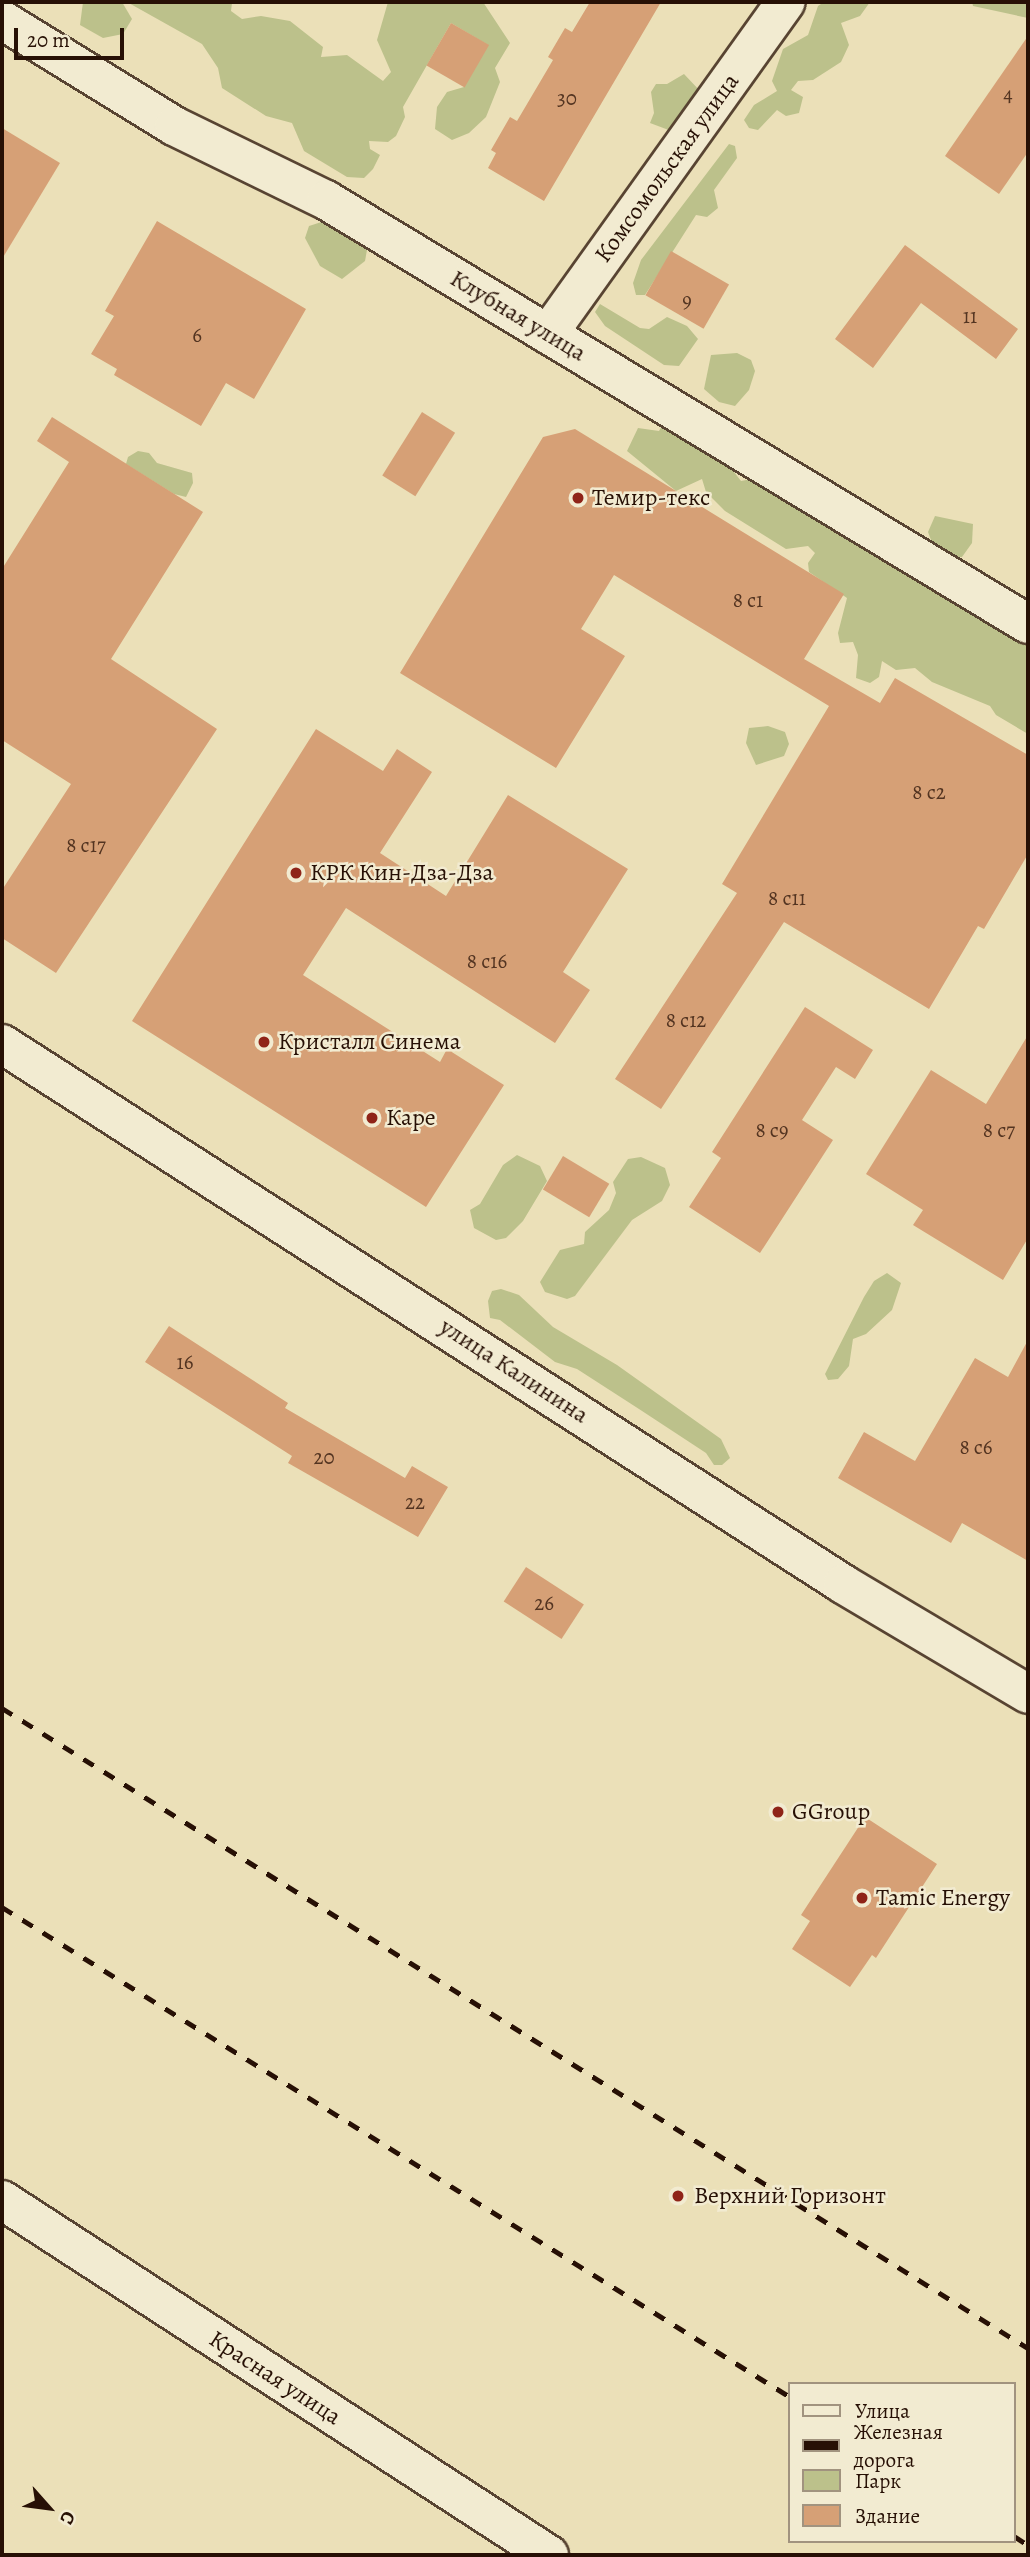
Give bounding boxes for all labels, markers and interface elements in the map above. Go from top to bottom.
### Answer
scale bar [18,14,128,58]
text: 20 m [27,26,70,54]
street label: Комсомольская улица [589,68,745,268]
house number: 4 [1003,81,1013,107]
house number: 30 [557,85,577,111]
street label: Клубная улица [445,264,591,368]
house number: 9 [682,287,692,313]
house number: 11 [963,303,977,329]
house number: 6 [192,322,202,348]
place label: Темир-текс [592,484,710,512]
marker: Темир-текс [570,490,586,506]
house number: 8 с1 [733,587,763,613]
house number: 8 с2 [912,779,946,805]
house number: 8 с17 [66,832,106,858]
place label: КРК Кин-Дза-Дза [310,859,494,887]
marker: КРК Кин-Дза-Дза [288,865,304,881]
house number: 8 с11 [768,885,806,911]
house number: 8 с16 [467,948,507,974]
house number: 8 с12 [666,1007,706,1033]
place label: Кристалл Синема [278,1028,461,1056]
marker: Кристалл Синема [256,1034,272,1050]
place label: Каре [386,1104,436,1132]
marker: Каре [364,1110,380,1126]
house number: 8 с9 [756,1117,788,1143]
house number: 8 с7 [983,1117,1015,1143]
street label: улица Калинина [434,1312,594,1430]
house number: 16 [177,1349,193,1375]
house number: 8 с6 [959,1434,993,1460]
house number: 20 [313,1444,335,1470]
house number: 22 [405,1489,425,1515]
house number: 26 [534,1590,554,1616]
place label: GGroup [792,1798,870,1826]
marker: GGroup [770,1804,786,1820]
place label: Tamic Energy [876,1884,1010,1912]
marker: Tamic Energy [854,1890,870,1906]
place label: Верхний Горизонт [694,2182,886,2210]
marker: Верхний Горизонт [668,2186,688,2206]
street label: Красная улица [204,2325,346,2431]
legend [788,2382,1016,2543]
text: Улица [855,2397,910,2425]
text: Железная дорога [854,2418,943,2474]
text: Парк [855,2467,901,2495]
north arrow [14,2473,84,2543]
text: Здание [855,2502,920,2530]
text: С [53,2507,82,2529]

